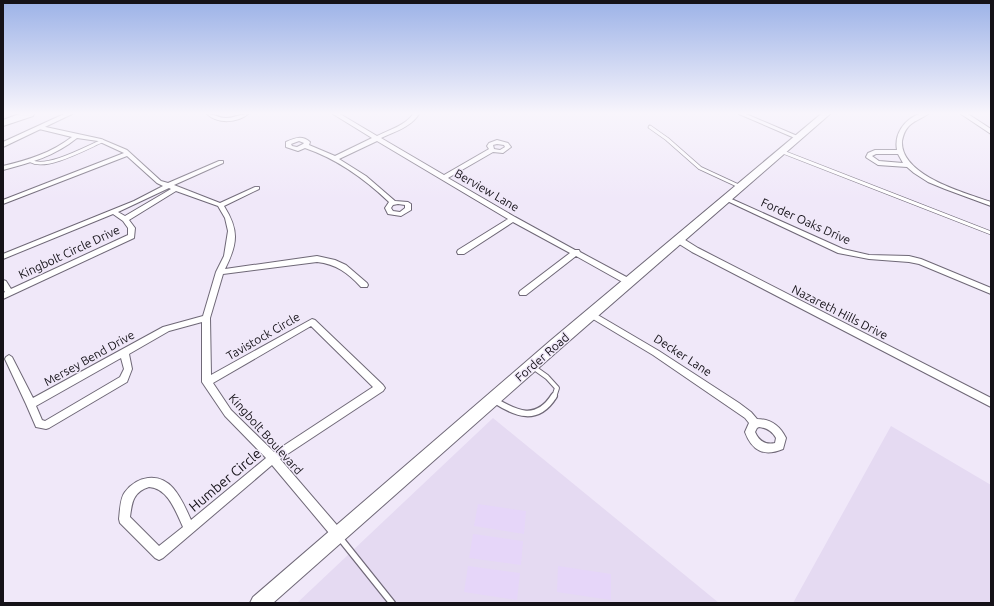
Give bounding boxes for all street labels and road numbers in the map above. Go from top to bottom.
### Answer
street label: Berview Lane [452,166,522,214]
street label: Forder Oaks Drive [759,195,853,247]
street label: Kingbolt Circle Drive [16,223,122,281]
street label: Nazareth Hills Drive [790,282,890,342]
street label: Tavistock Circle [224,310,302,362]
street label: Mersey Bend Drive [42,328,136,388]
street label: Forder Road [513,330,571,384]
street label: Decker Lane [652,332,714,378]
street label: Kingbolt Boulevard [226,391,306,477]
street label: Humber Circle [186,445,264,515]

